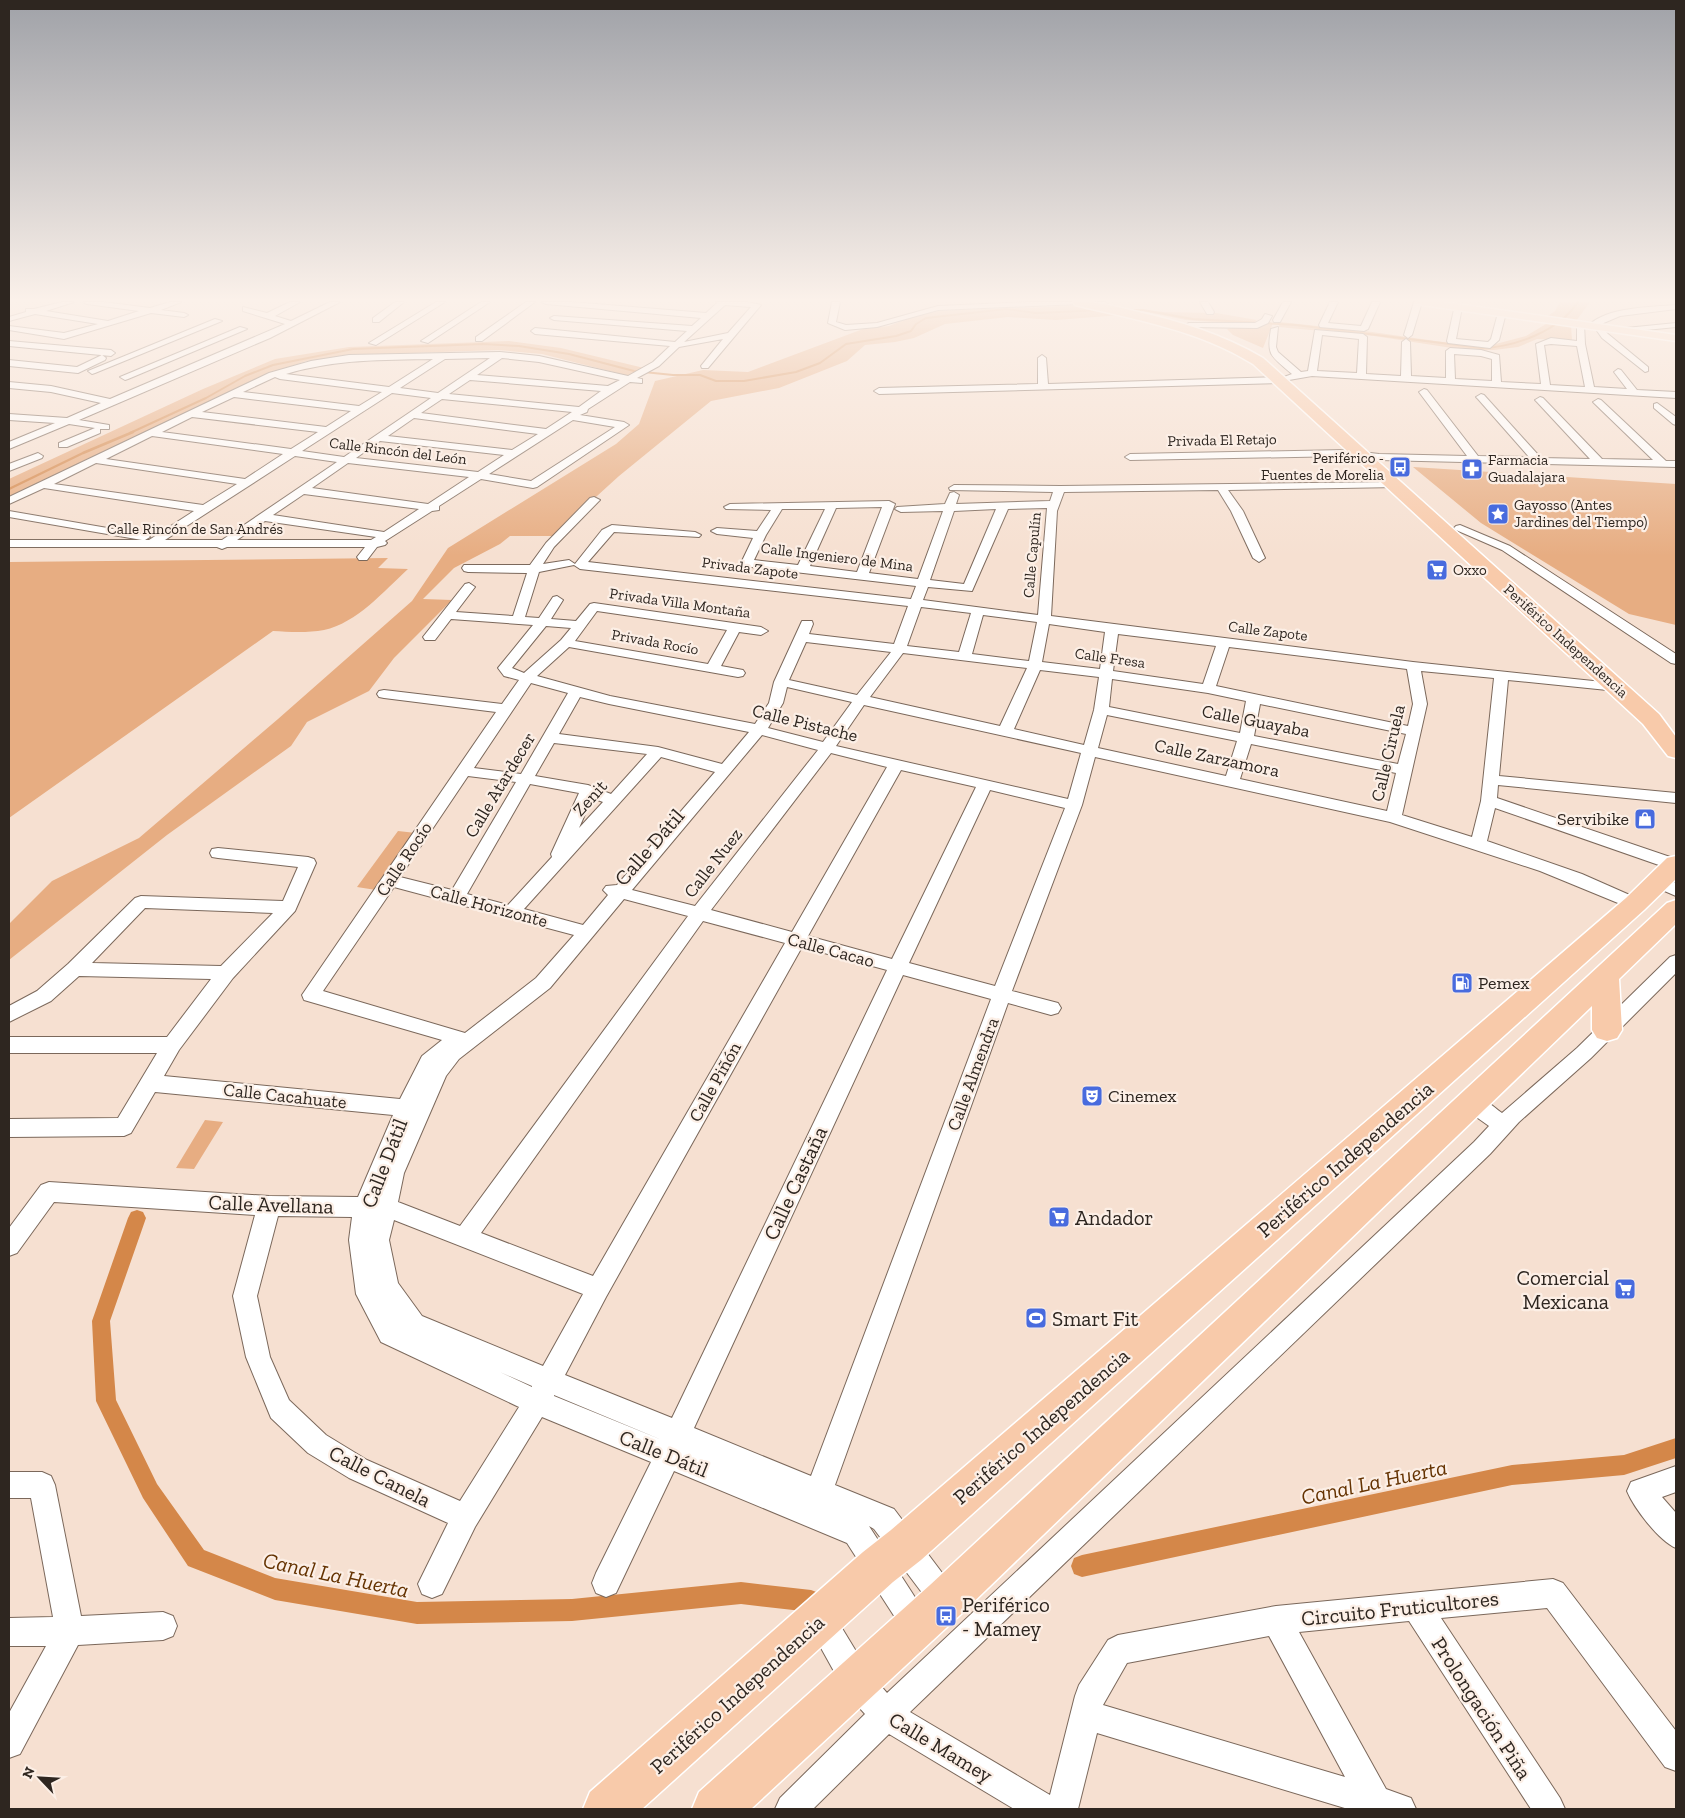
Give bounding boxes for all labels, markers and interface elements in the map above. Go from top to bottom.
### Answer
street label: Privada El Retajo [1167,430,1277,450]
street label: Calle Rincón del León [328,434,468,468]
place label: Periférico - Fuentes de Morelia [1261,449,1384,484]
place label: Farmacia Guadalajara [1488,451,1565,486]
bus stop icon: Periférico - Fuentes de Morelia [1388,455,1412,479]
pharmacy icon: Farmacia Guadalajara [1460,457,1484,481]
place label: Gayosso (Antes Jardines del Tiempo) [1514,496,1647,531]
place icon: Gayosso (Antes Jardines del Tiempo) [1486,502,1510,526]
street label: Calle Capulín [1019,511,1045,599]
street label: Calle Rincón de San Andrés [107,520,283,538]
street label: Calle Ingeniero de Mina [760,539,914,575]
street label: Privada Zapote [701,553,799,583]
supermarket icon: Oxxo [1425,558,1449,582]
place label: Oxxo [1453,561,1487,579]
street label: Periférico Independencia [1500,580,1632,702]
street label: Privada Villa Montaña [608,584,752,622]
street label: Calle Zapote [1227,617,1309,645]
street label: Privada Rocío [610,625,700,659]
street label: Calle Fresa [1074,644,1146,672]
street label: Calle Pistache [750,699,860,747]
street label: Calle Guayaba [1200,700,1312,742]
street label: Calle Ciruela [1366,702,1410,804]
street label: Calle Atardecer [460,728,540,842]
street label: Calle Zarzamora [1153,734,1282,782]
street label: Zenit [568,775,612,821]
street label: Calle Dátil [609,803,689,891]
shop icon: Servibike [1633,807,1657,831]
place label: Servibike [1557,808,1629,830]
street label: Calle Rocío [371,818,437,900]
street label: Calle Nuez [679,824,747,902]
street label: Calle Horizonte [428,880,550,932]
street label: Calle Cacao [785,928,877,972]
fuel station icon: Pemex [1450,971,1474,995]
place label: Pemex [1478,972,1529,994]
street label: Calle Almendra [942,1014,1004,1134]
street label: Calle Piñón [684,1038,746,1126]
street label: Periférico Independencia [1252,1076,1438,1242]
street label: Calle Cacahuate [222,1079,348,1113]
theatre icon: Cinemex [1080,1084,1104,1108]
place label: Cinemex [1108,1085,1177,1107]
street label: Calle Dátil [356,1114,413,1211]
street label: Calle Castaña [758,1122,832,1244]
street label: Calle Avellana [208,1189,334,1219]
supermarket icon: Andador [1047,1205,1071,1229]
place label: Andador [1075,1205,1153,1230]
place label: Comercial Mexicana [1517,1265,1609,1314]
supermarket icon: Comercial Mexicana [1613,1277,1637,1301]
sports icon: Smart Fit [1024,1306,1048,1330]
place label: Smart Fit [1052,1306,1138,1331]
street label: Periférico Independencia [948,1343,1134,1509]
street label: Calle Dátil [616,1424,712,1482]
street label: Calle Canela [325,1440,435,1512]
water label: Canal La Huerta [1299,1453,1449,1511]
water label: Canal La Huerta [261,1546,411,1604]
street label: Circuito Fruticultores [1300,1585,1500,1631]
place label: Periférico - Mamey [962,1592,1050,1641]
bus stop icon: Periférico - Mamey [934,1604,958,1628]
street label: Periférico Independencia [645,1609,829,1779]
street label: Prolongación Piña [1427,1632,1537,1784]
street label: Calle Mamey [885,1706,998,1788]
north arrow [15,1753,65,1803]
text: N [19,1764,39,1781]

